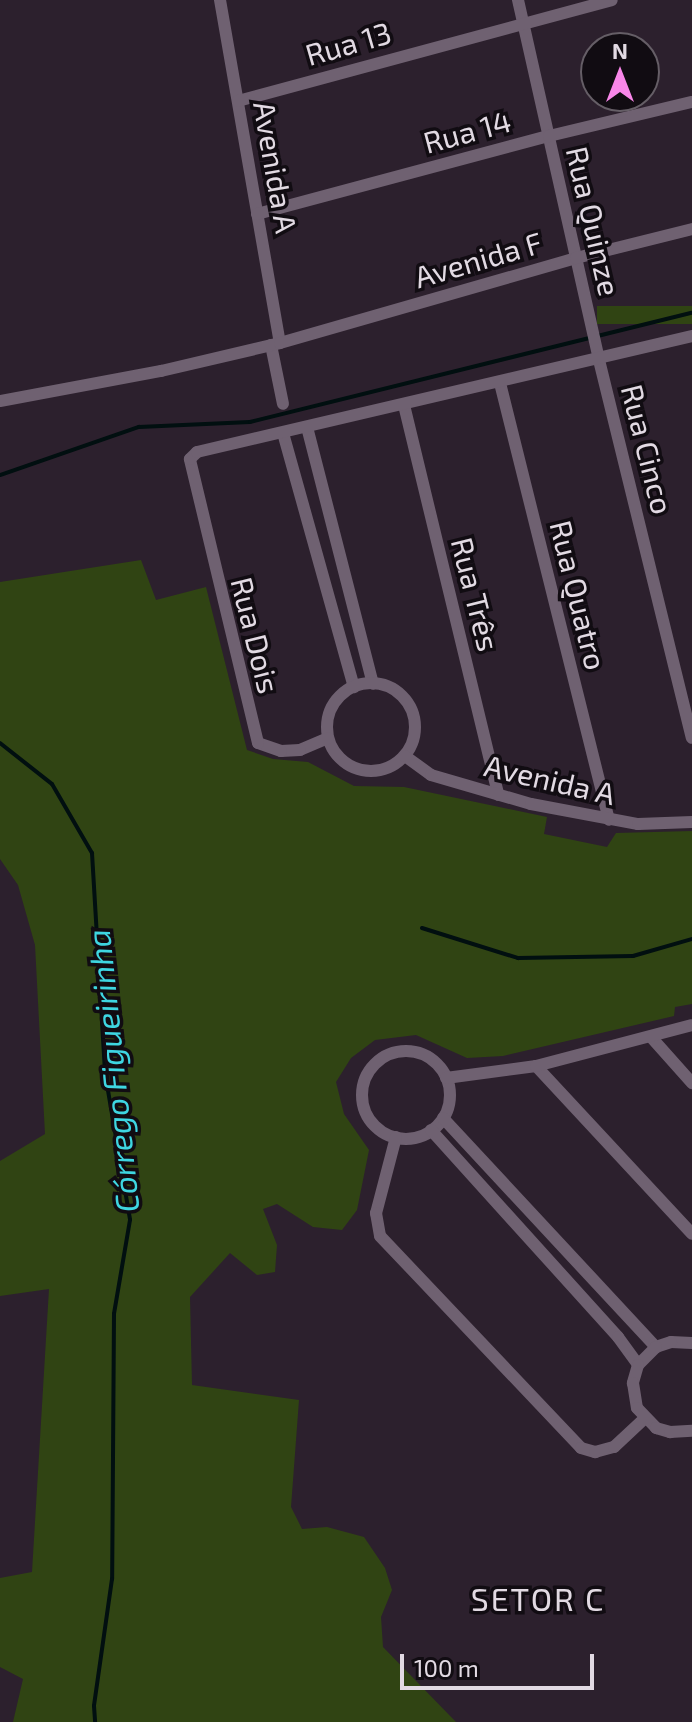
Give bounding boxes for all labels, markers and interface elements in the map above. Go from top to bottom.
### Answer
street label: Rua 13 [301,14,395,72]
north arrow [580,32,660,112]
text: N [612,37,628,63]
street label: Avenida A [247,98,305,236]
street label: Rua 14 [419,102,515,160]
street label: Rua Quinze [559,143,629,299]
street label: Avenida F [410,224,546,294]
street label: Rua Cinco [615,380,681,518]
street label: Rua Quatro [543,517,615,673]
street label: Rua Três [444,533,508,655]
street label: Rua Dois [224,573,288,697]
street label: Avenida A [481,746,619,812]
water label: Córrego Figueirinha [78,928,146,1214]
district label: SETOR C [471,1579,605,1617]
scale bar [404,1638,598,1688]
text: 100 m [414,1653,479,1682]

